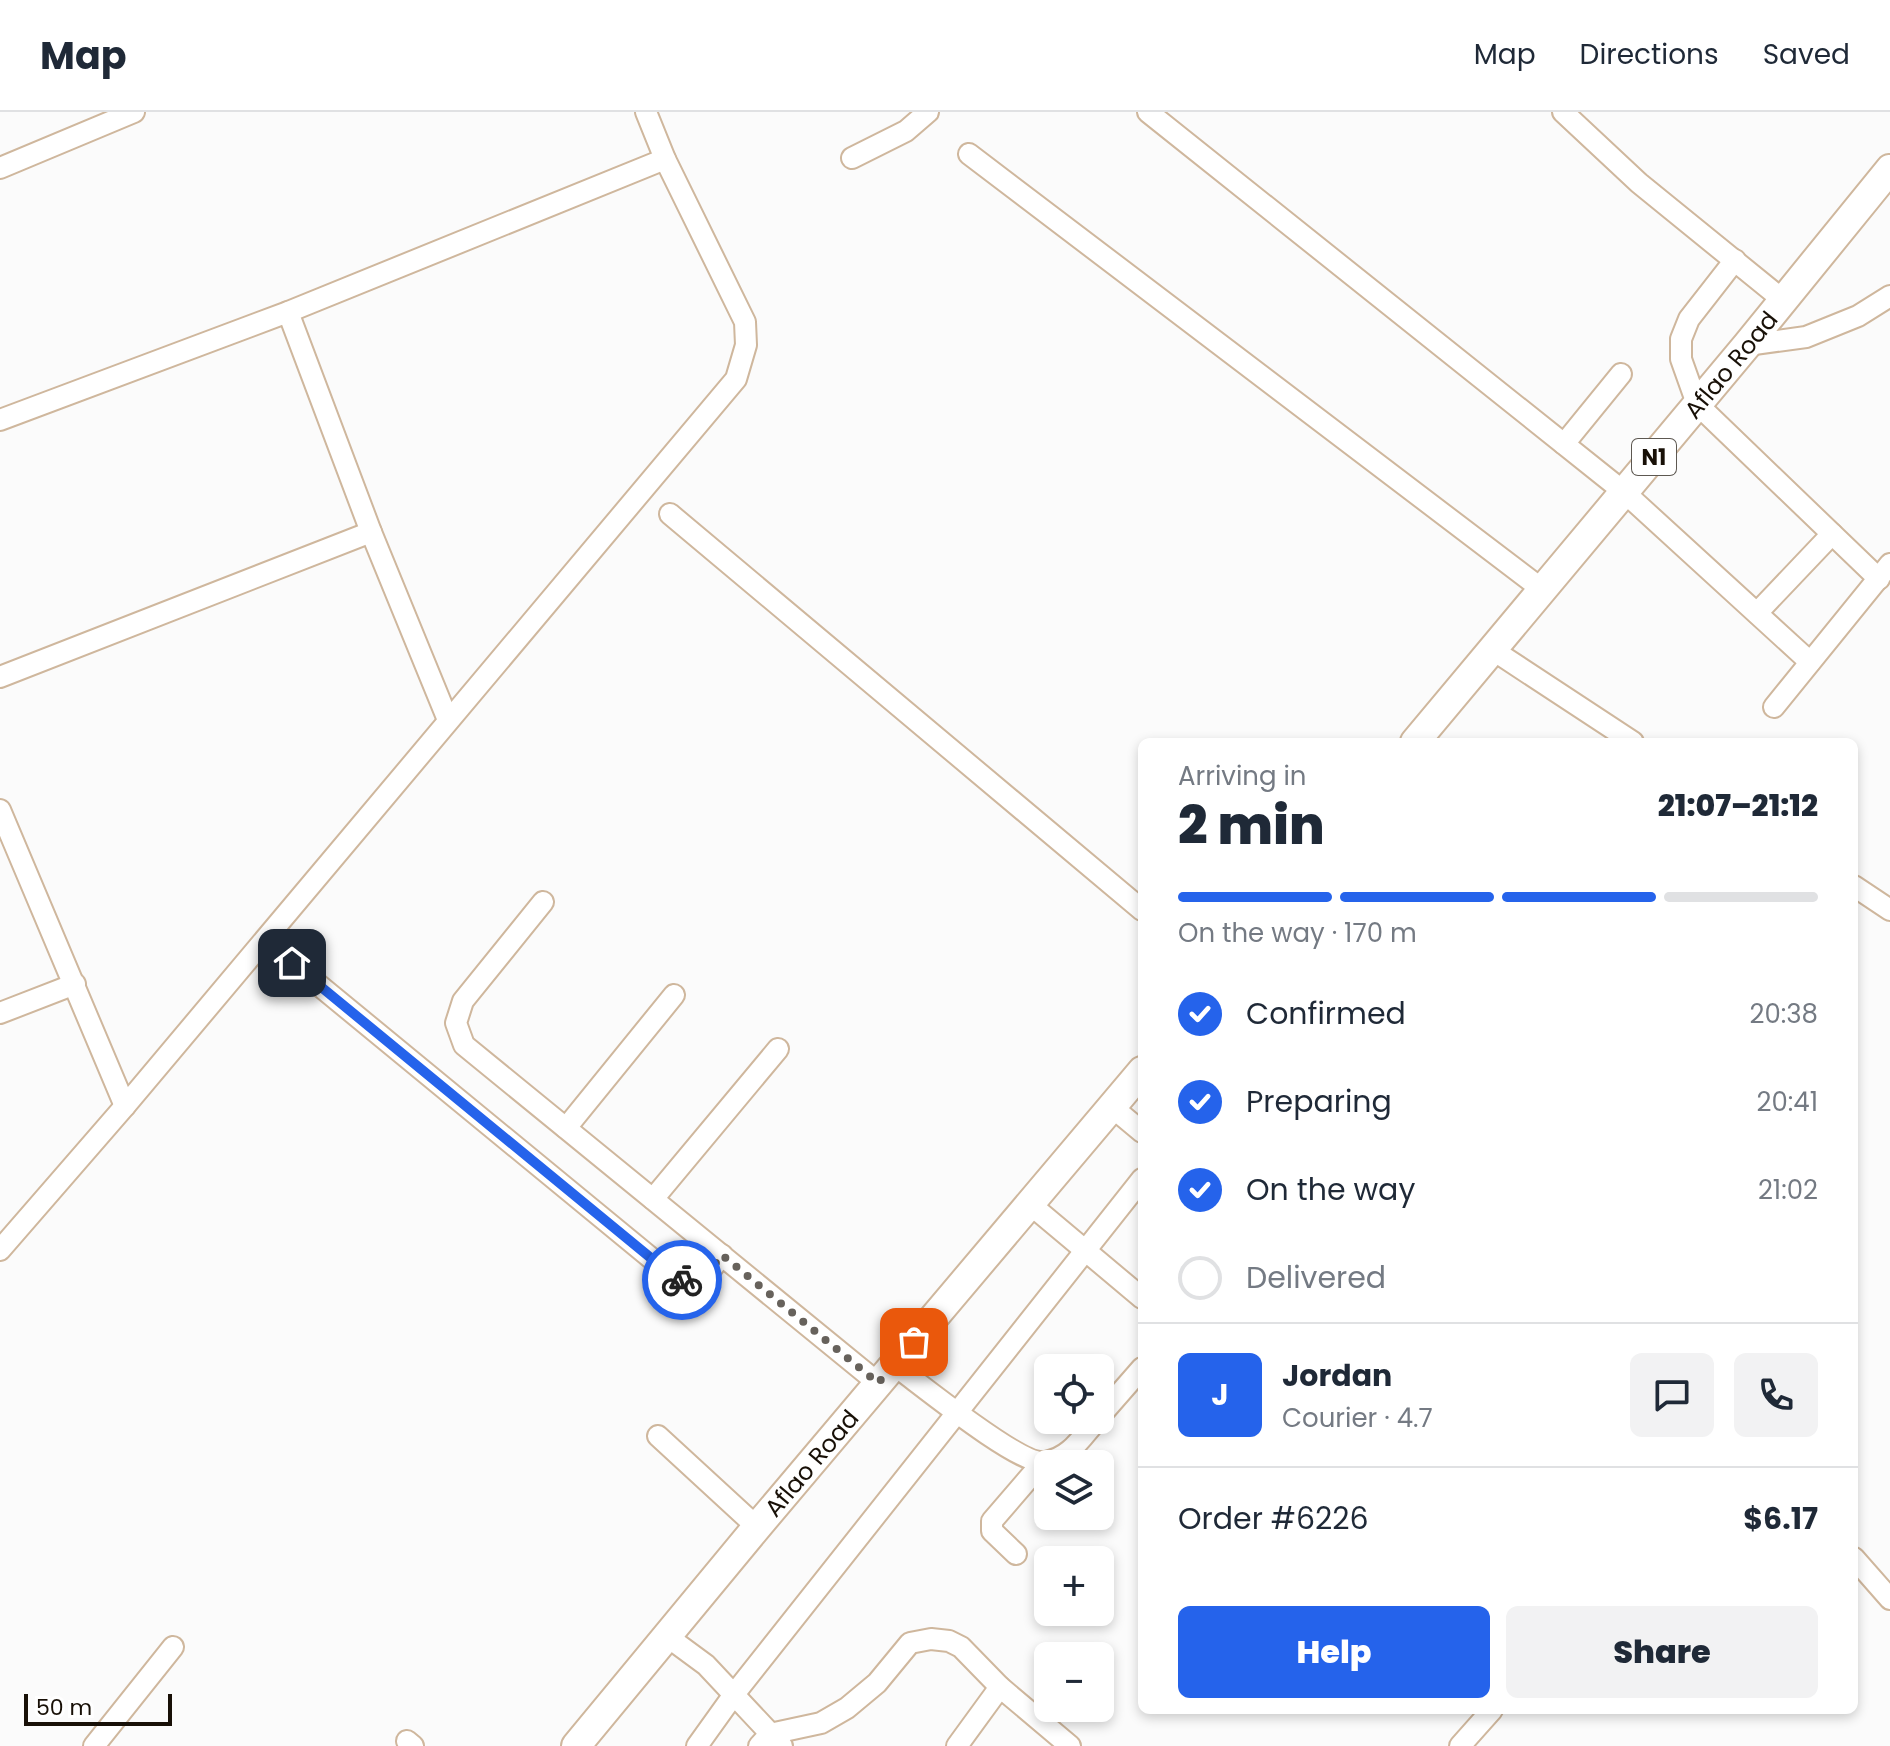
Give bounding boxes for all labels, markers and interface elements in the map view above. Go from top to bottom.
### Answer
text: Map [40,29,127,82]
text: Map [1474,35,1536,74]
text: Directions [1580,35,1719,74]
text: Saved [1763,35,1850,74]
street label: Aflao Road [1676,304,1785,425]
road number: N1 [1632,439,1676,475]
text: Arriving in [1178,758,1307,794]
text: 21:07–21:12 [1658,784,1818,827]
text: 2 min [1178,789,1325,862]
text: On the way · 170 m [1178,915,1417,951]
pin [258,929,326,997]
icon: home [270,941,314,985]
icon: check [1178,992,1222,1036]
text: Confirmed [1246,992,1406,1035]
text: 20:38 [1749,996,1818,1032]
icon: check [1178,1080,1222,1124]
text: Preparing [1246,1080,1392,1123]
text: 20:41 [1757,1084,1818,1120]
icon: check [1178,1168,1222,1212]
text: On the way [1246,1168,1415,1211]
text: 21:02 [1758,1172,1818,1208]
courier [642,1240,722,1320]
text: Delivered [1246,1256,1386,1299]
icon: bike [660,1258,704,1302]
pin [880,1308,948,1376]
icon: bag [892,1320,936,1364]
button: chat [1630,1353,1714,1437]
button: phone [1734,1353,1818,1437]
map controls [1034,1354,1114,1722]
button: locate [1034,1354,1114,1434]
text: Jordan [1282,1354,1392,1397]
text: J [1211,1373,1229,1416]
text: Courier · 4.7 [1282,1400,1433,1436]
street label: Aflao Road [756,1402,866,1523]
button: layers [1034,1450,1114,1530]
text: Order #6226 [1178,1497,1369,1540]
text: $6.17 [1743,1497,1818,1540]
button: + [1034,1546,1114,1626]
button: Help [1178,1606,1490,1698]
button: Share [1506,1606,1818,1698]
button: − [1034,1642,1114,1722]
scale bar [24,1690,172,1726]
text: 50 m [36,1692,92,1723]

